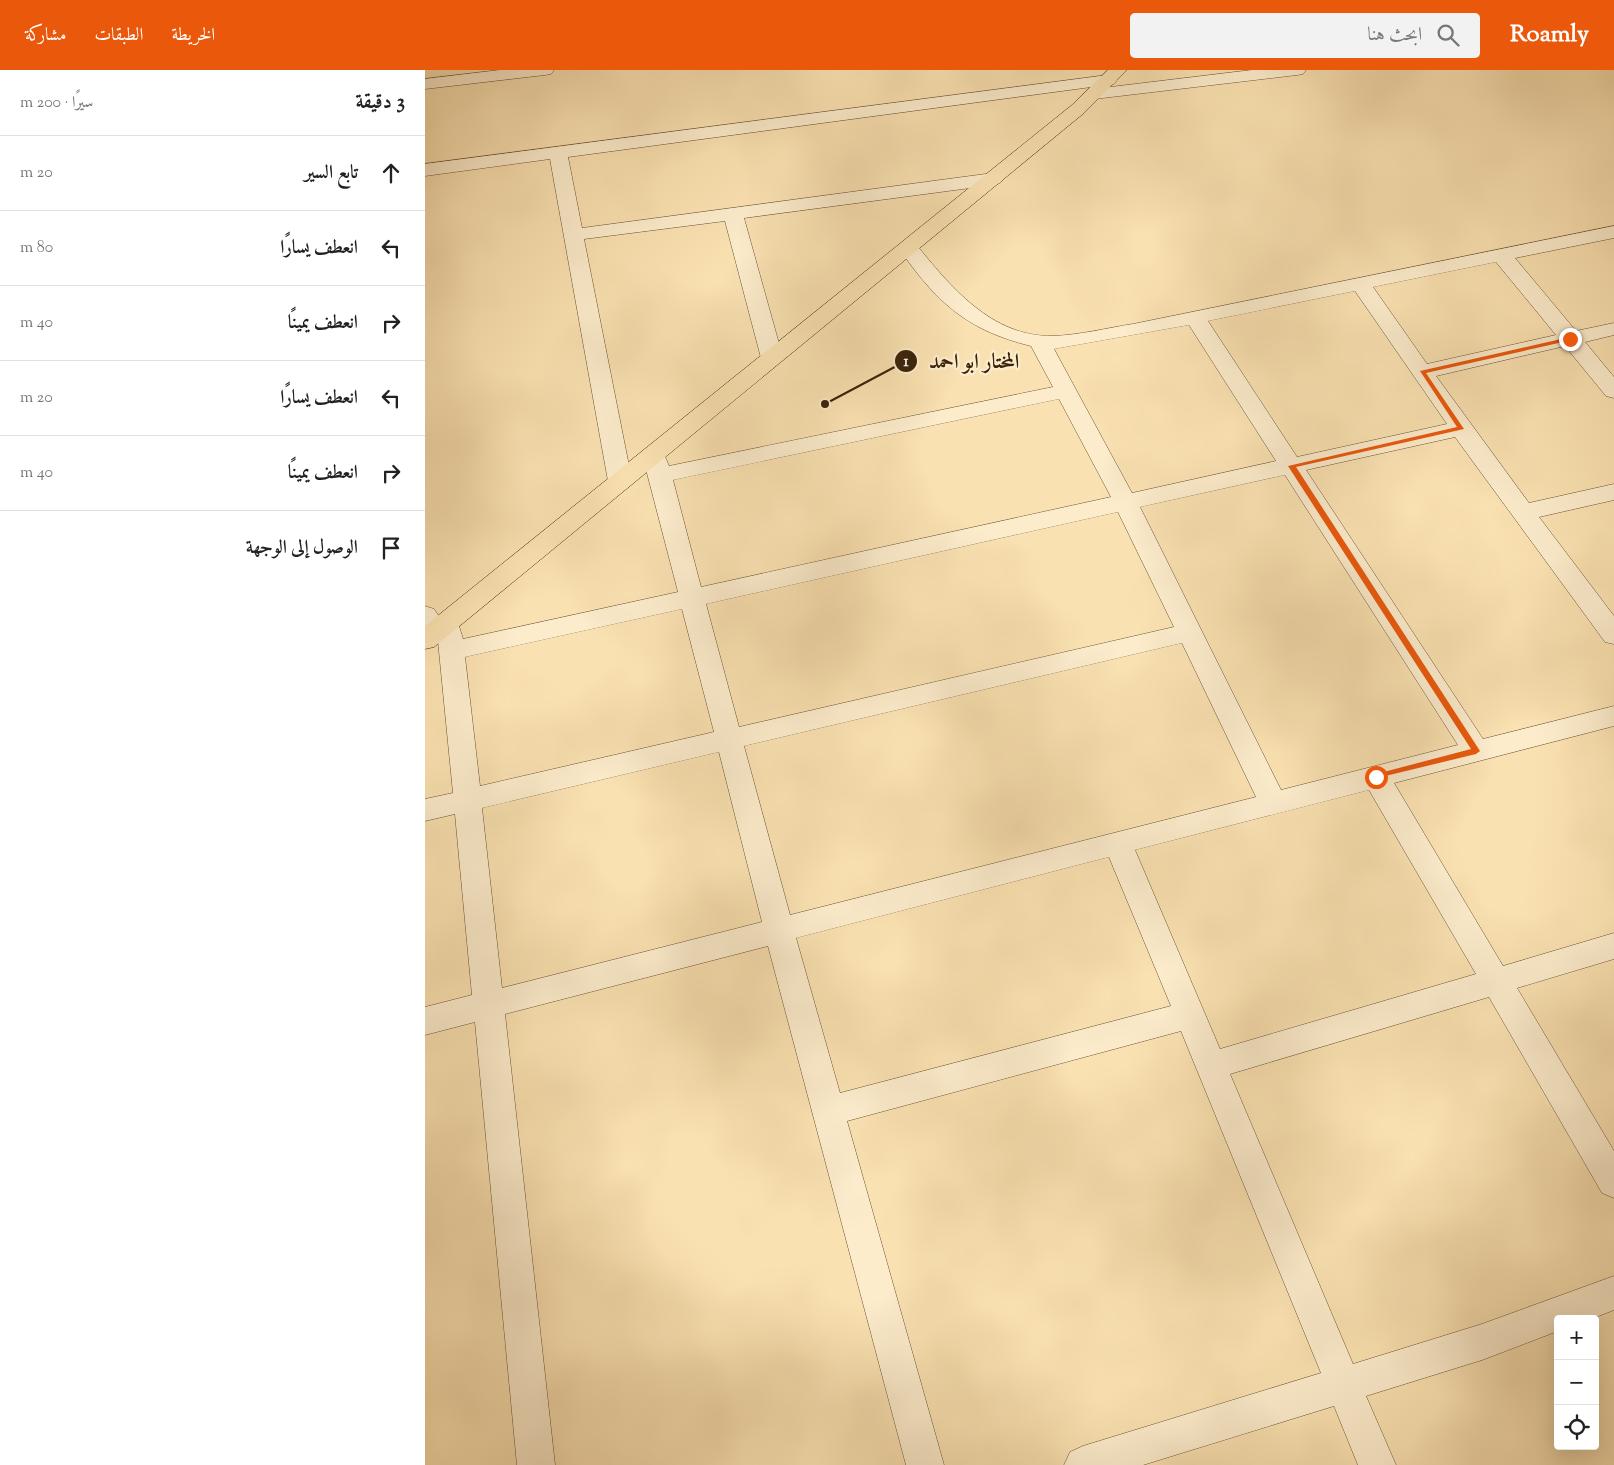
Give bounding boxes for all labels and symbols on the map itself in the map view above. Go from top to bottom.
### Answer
route end [1559,328,1582,351]
callout: المختار ابو احمد [894,343,1030,379]
text: المختار ابو احمد [929,348,1019,378]
text: 1 [903,352,909,373]
route start [1365,766,1388,789]

